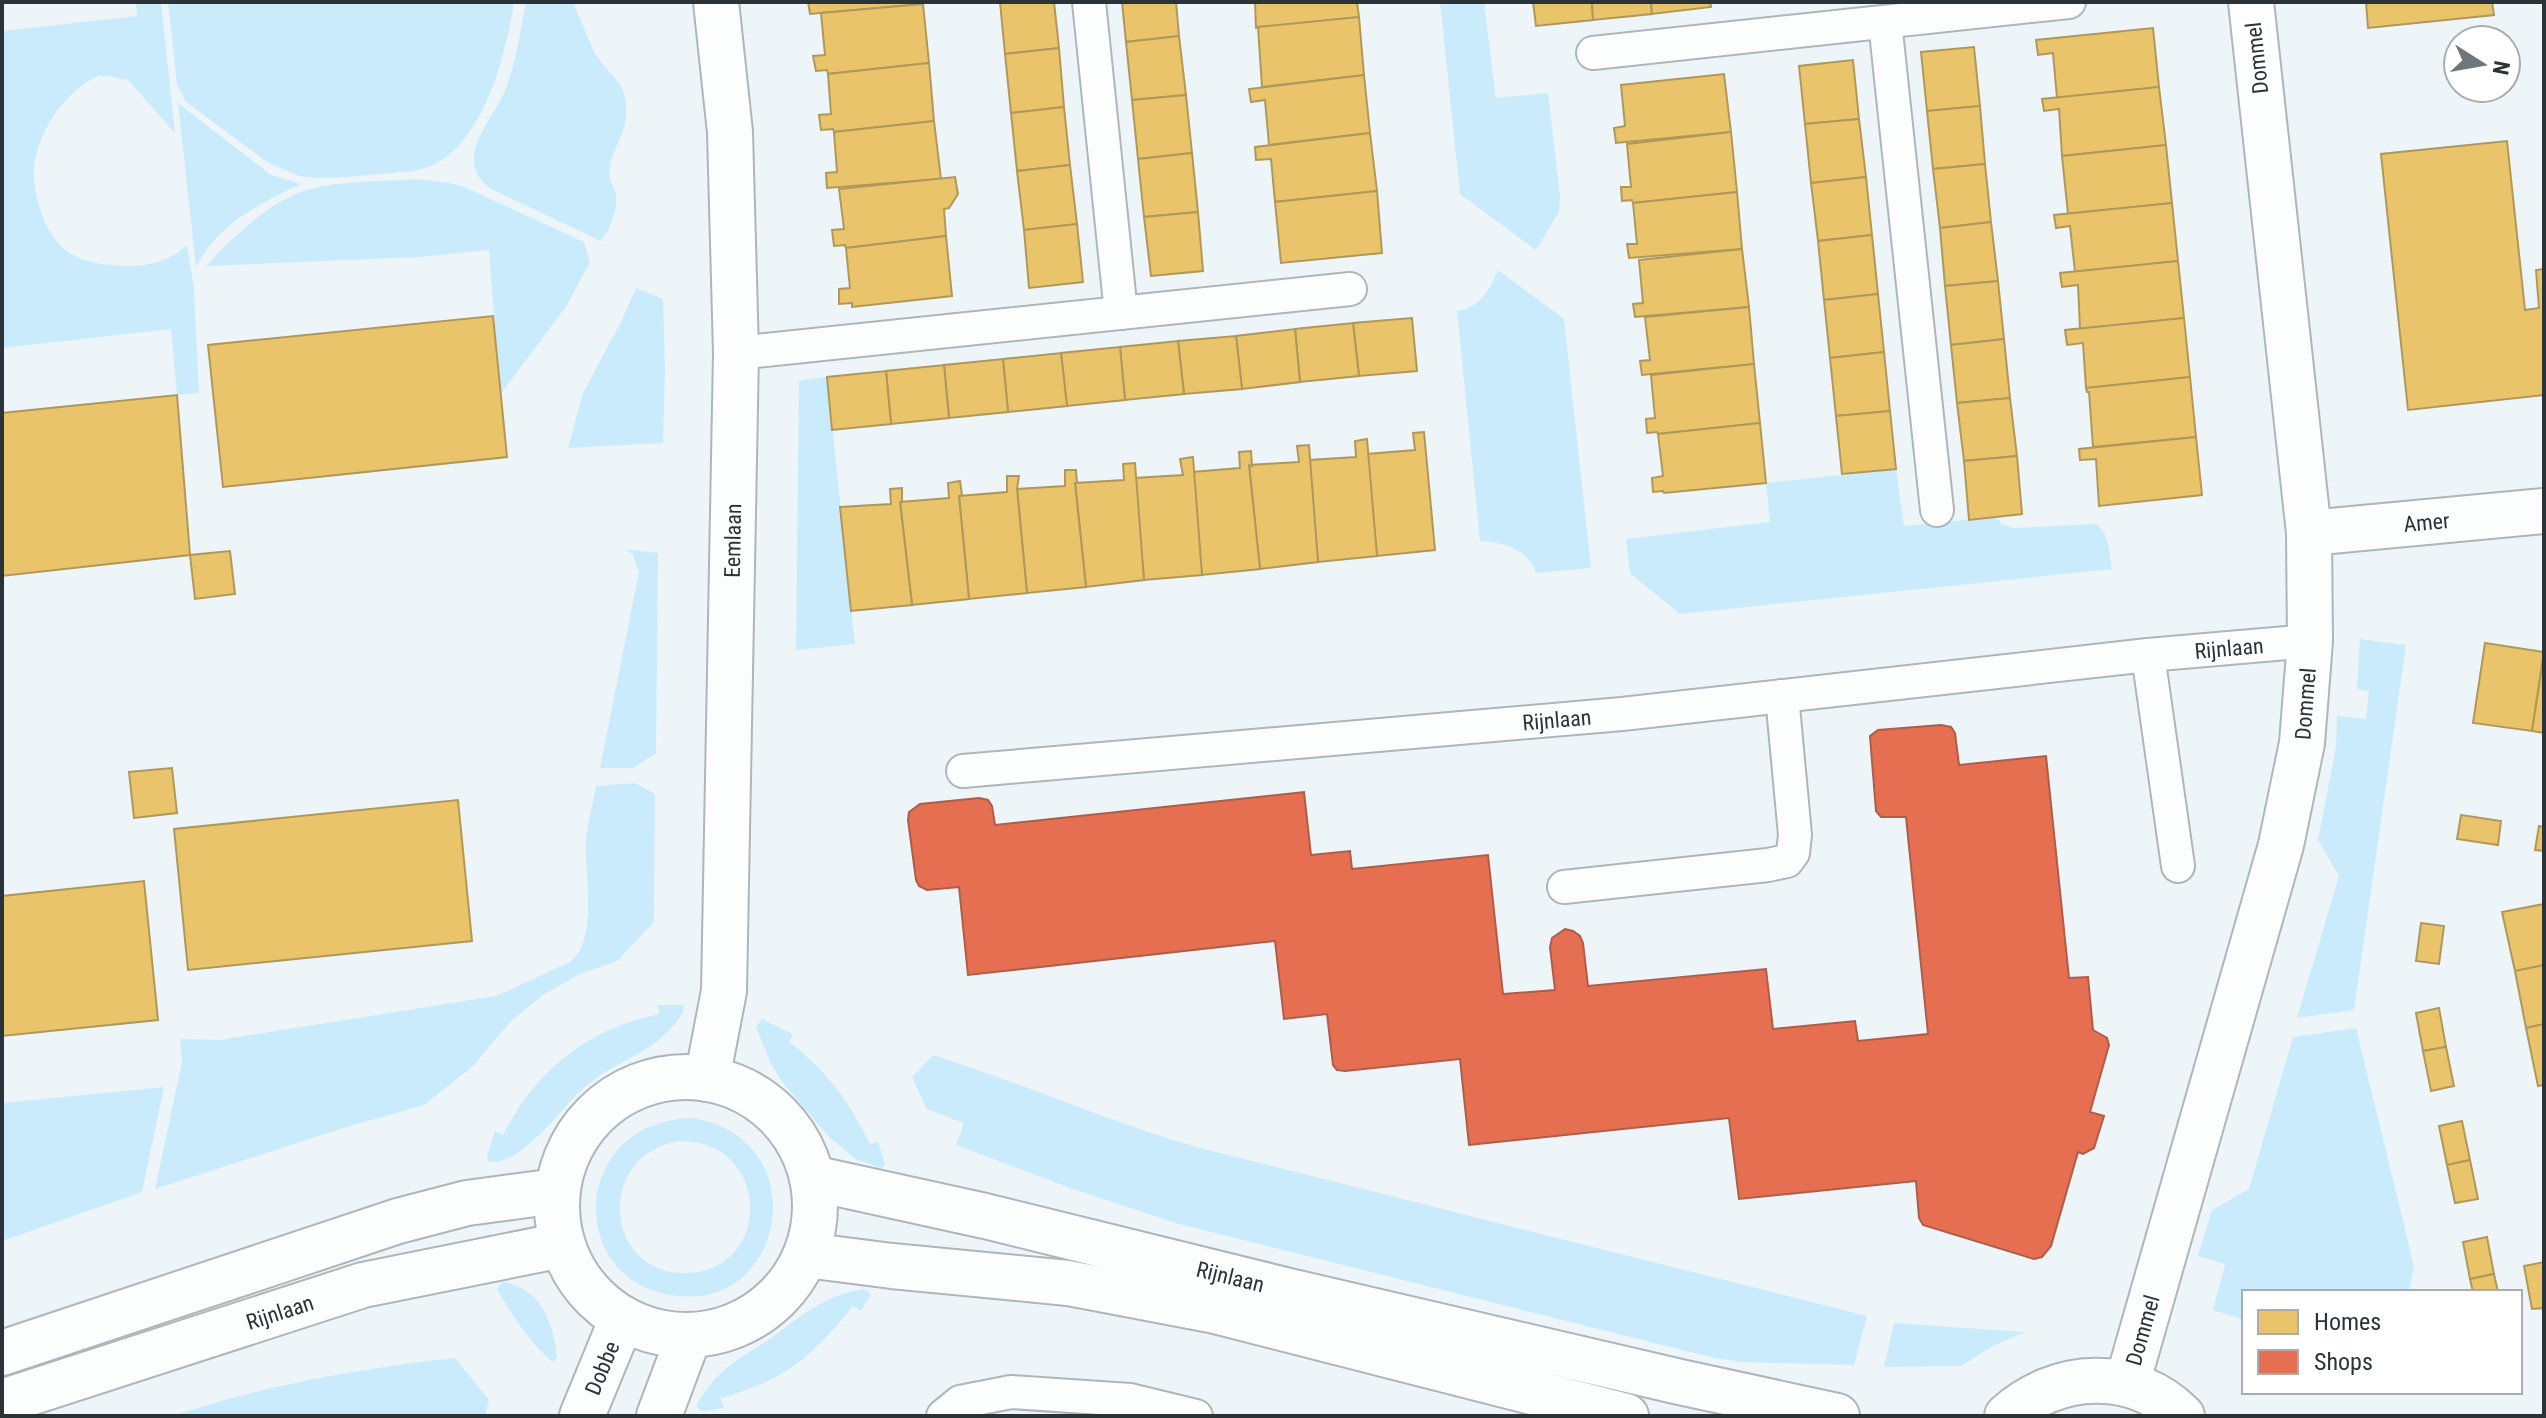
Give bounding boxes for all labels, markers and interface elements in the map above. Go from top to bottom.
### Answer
street label: Dommel [2241,21,2273,95]
north arrow [2442,24,2522,104]
text: N [2488,59,2515,77]
street label: Eemlaan [719,503,746,578]
street label: Amer [2402,507,2451,537]
street label: Rijnlaan [2193,633,2264,663]
street label: Dommel [2290,667,2320,741]
street label: Rijnlaan [1521,704,1592,735]
street label: Rijnlaan [1194,1256,1267,1297]
street label: Rijnlaan [243,1289,317,1335]
legend [2242,1290,2522,1394]
street label: Dommel [2120,1292,2164,1368]
text: Homes [2314,1308,2381,1336]
street label: Dobbe [580,1337,624,1398]
text: Shops [2314,1348,2373,1376]

